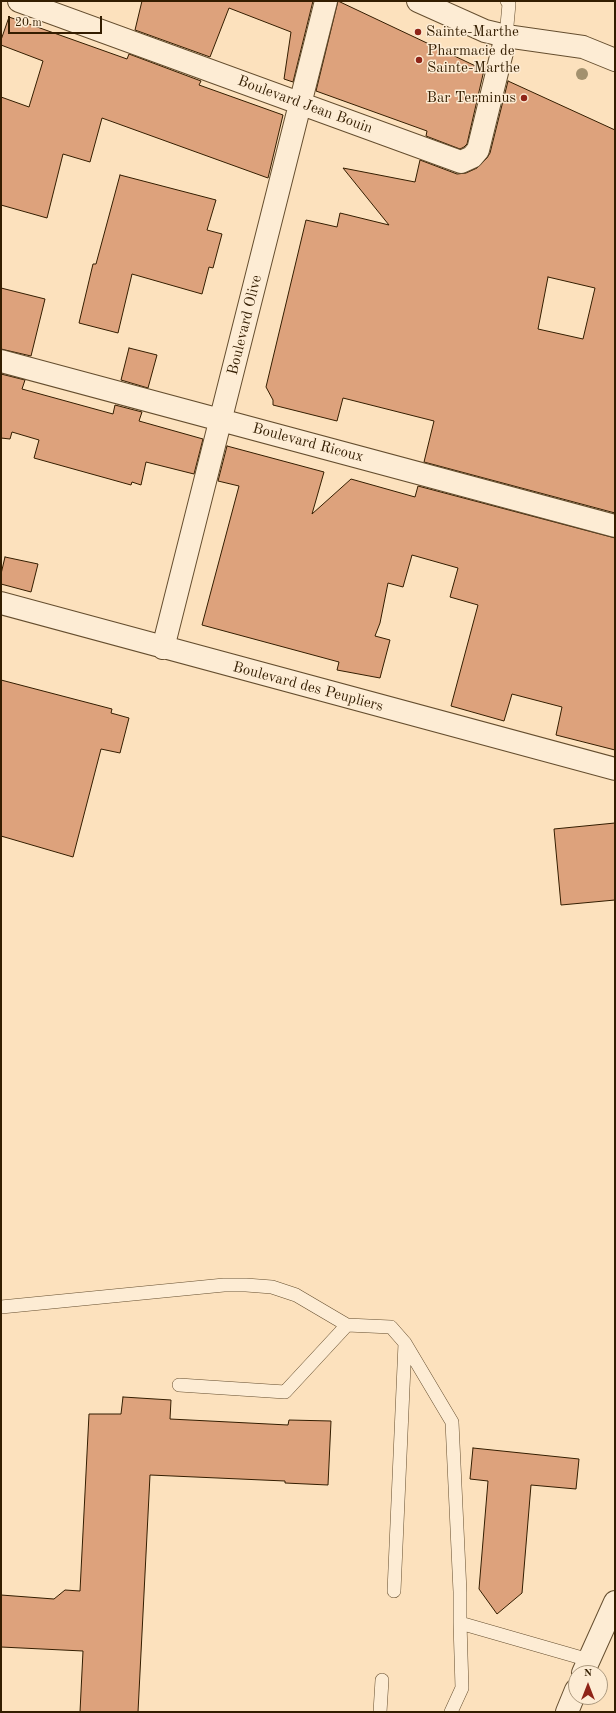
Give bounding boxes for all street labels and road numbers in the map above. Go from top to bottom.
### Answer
street label: Boulevard Jean Bouin [235,72,375,138]
street label: Boulevard Olive [224,273,266,377]
street label: Boulevard Ricoux [250,420,366,466]
street label: Boulevard des Peupliers [231,658,385,716]

